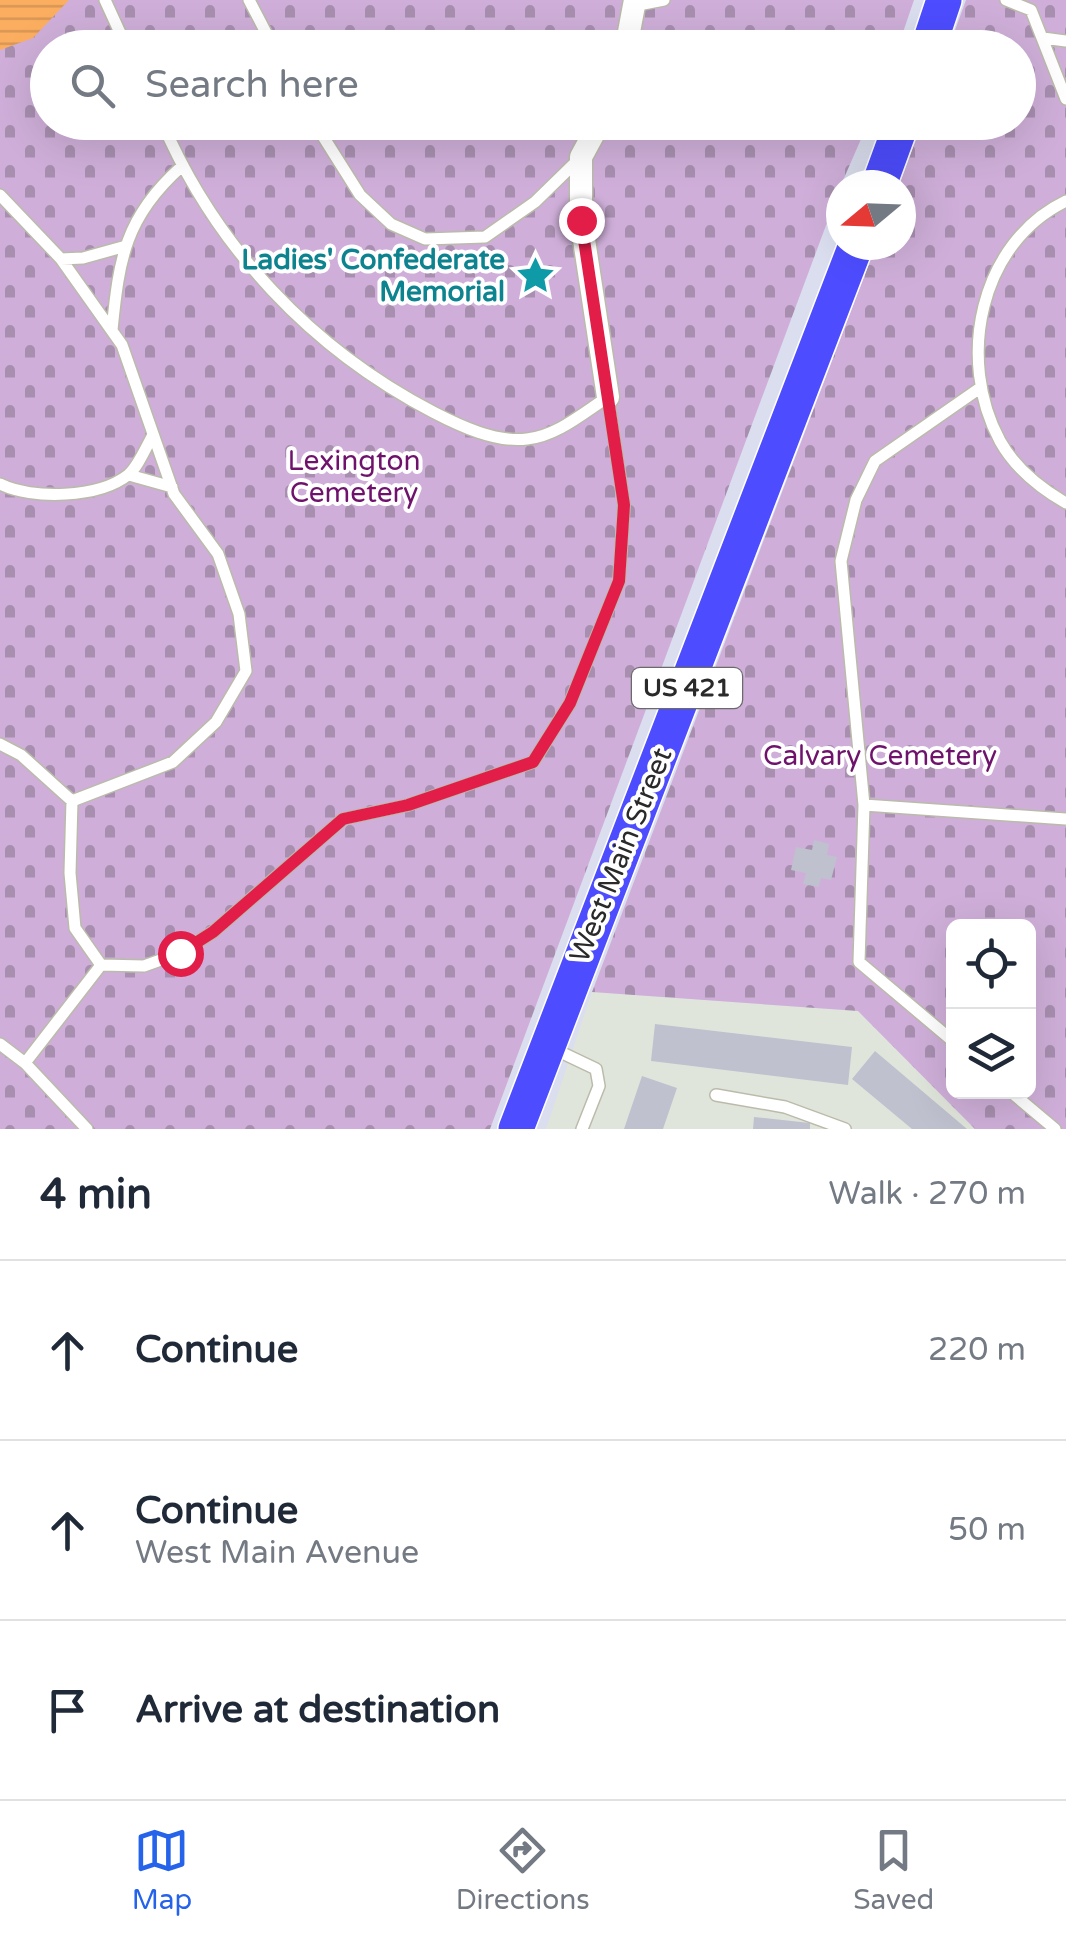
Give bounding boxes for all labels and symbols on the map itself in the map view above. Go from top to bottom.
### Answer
north arrow [826,170,916,260]
route end [559,198,605,244]
place label: Ladies' Confederate Memorial [241,243,505,309]
place icon: Ladies' Confederate Memorial [514,255,556,297]
park label: Lexington Cemetery [287,444,421,510]
road number: US 421 [632,668,742,708]
park label: Calvary Cemetery [763,739,997,773]
street label: West Main Street [562,743,680,967]
route start [158,931,204,977]

